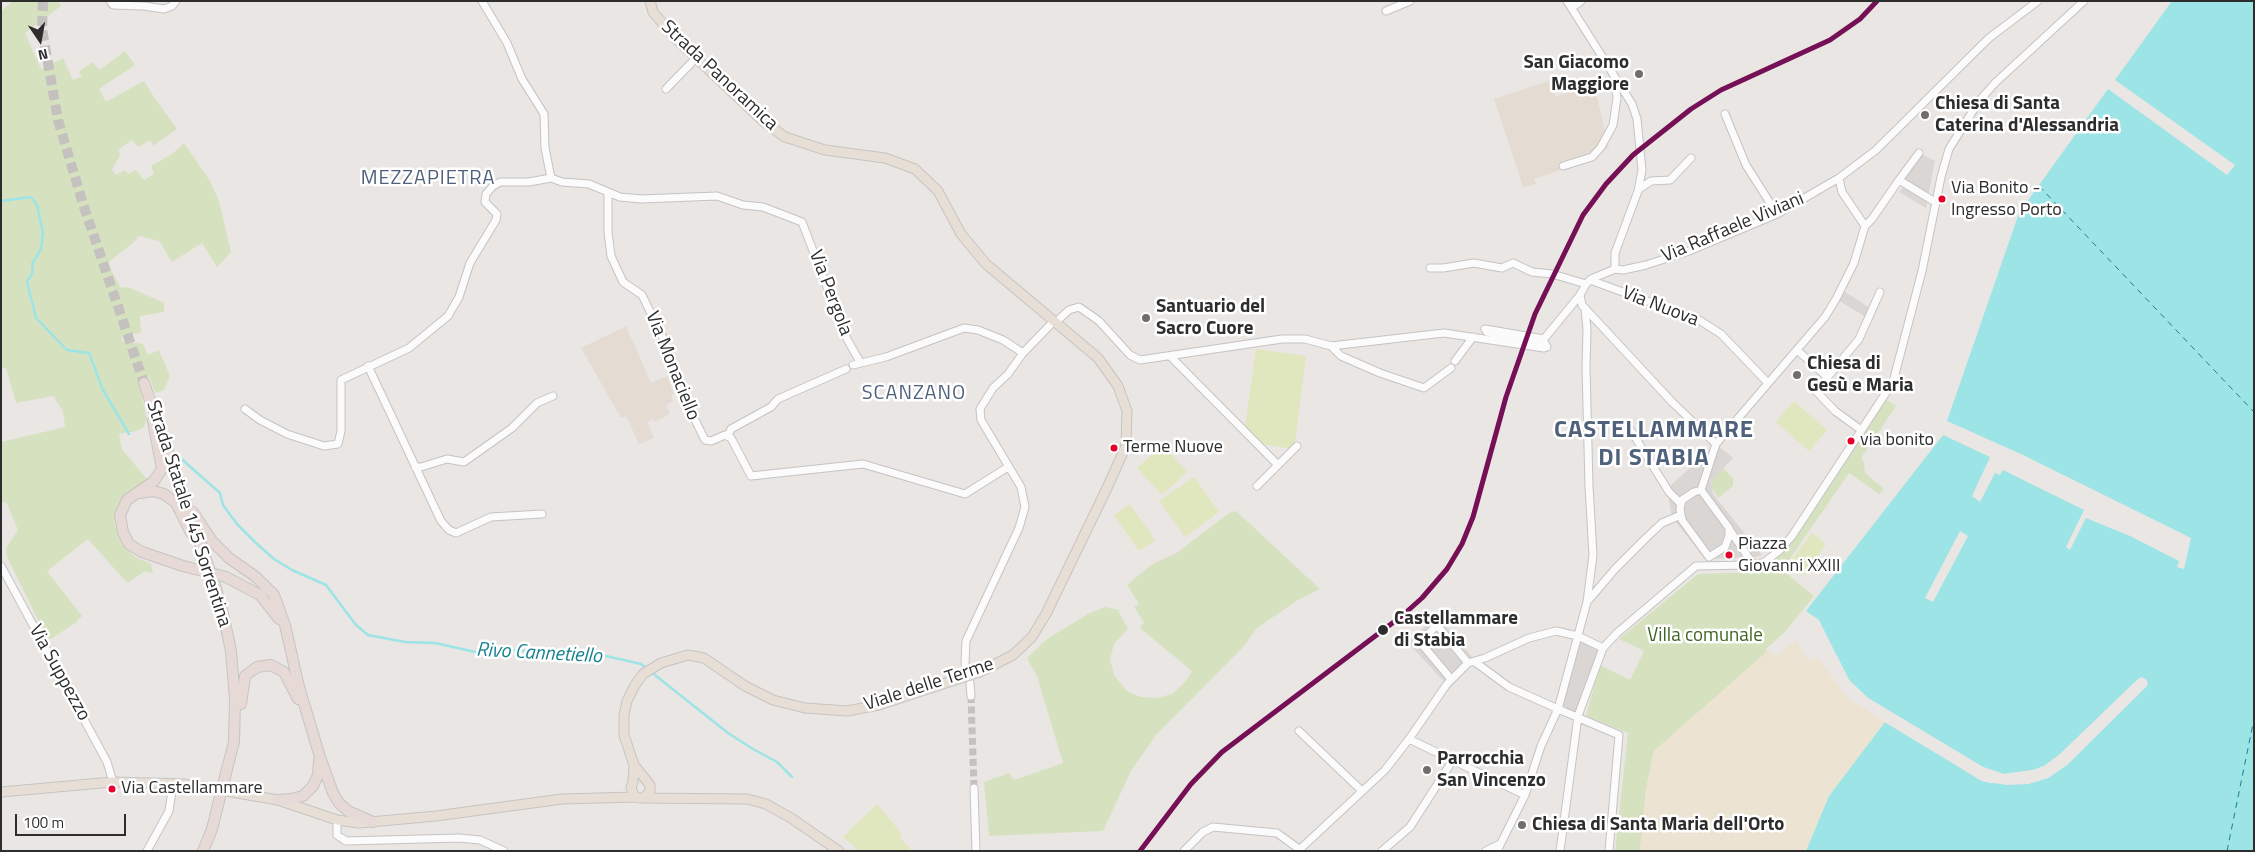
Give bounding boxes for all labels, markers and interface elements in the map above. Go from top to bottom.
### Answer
north arrow [15,15,65,65]
street label: Strada Panoramica [656,16,782,136]
text: N [36,44,50,66]
place label: San Giacomo Maggiore [1523,52,1629,96]
marker: San Giacomo Maggiore [1633,68,1645,80]
place label: Chiesa di Santa Caterina d'Alessandria [1935,93,2119,137]
marker: Chiesa di Santa Caterina d'Alessandria [1919,109,1931,121]
district label: MEZZAPIETRA [359,167,497,191]
place label: Via Bonito - Ingresso Porto [1951,178,2062,220]
street label: Via Raffaele Viviani [1658,188,1808,268]
marker: Via Bonito - Ingresso Porto [1937,194,1947,204]
street label: Via Pergola [803,247,857,339]
street label: Via Nuova [1618,282,1702,332]
place label: Santuario del Sacro Cuore [1156,296,1265,340]
street label: Via Monaciello [640,308,704,424]
marker: Santuario del Sacro Cuore [1140,312,1152,324]
place label: Chiesa di Gesù e Maria [1807,353,1914,397]
marker: Chiesa di Gesù e Maria [1791,369,1803,381]
district label: SCANZANO [861,382,967,406]
street label: Strada Statale 145 Sorrentina [141,398,235,630]
district label: CASTELLAMMARE DI STABIA [1552,417,1756,473]
place label: via bonito [1860,430,1934,452]
marker: via bonito [1846,436,1856,446]
place label: Terme Nuove [1123,437,1223,459]
marker: Terme Nuove [1109,443,1119,453]
place label: Piazza Giovanni XXIII [1738,534,1841,576]
marker: Piazza Giovanni XXIII [1724,550,1734,560]
place label: Castellammare di Stabia [1394,608,1518,652]
street label: Via Suppezzo [23,621,95,725]
marker: Castellammare di Stabia [1376,623,1390,637]
park label: Villa comunale [1647,625,1763,647]
water label: Rivo Cannetiello [476,639,602,669]
street label: Viale delle Terme [861,653,997,717]
place label: Parrocchia San Vincenzo [1437,748,1546,792]
marker: Parrocchia San Vincenzo [1421,764,1433,776]
place label: Via Castellammare [121,778,263,800]
marker: Via Castellammare [107,784,117,794]
scale bar [18,804,129,836]
text: 100 m [23,811,64,834]
place label: Chiesa di Santa Maria dell'Orto [1532,814,1784,836]
marker: Chiesa di Santa Maria dell'Orto [1516,819,1528,831]

